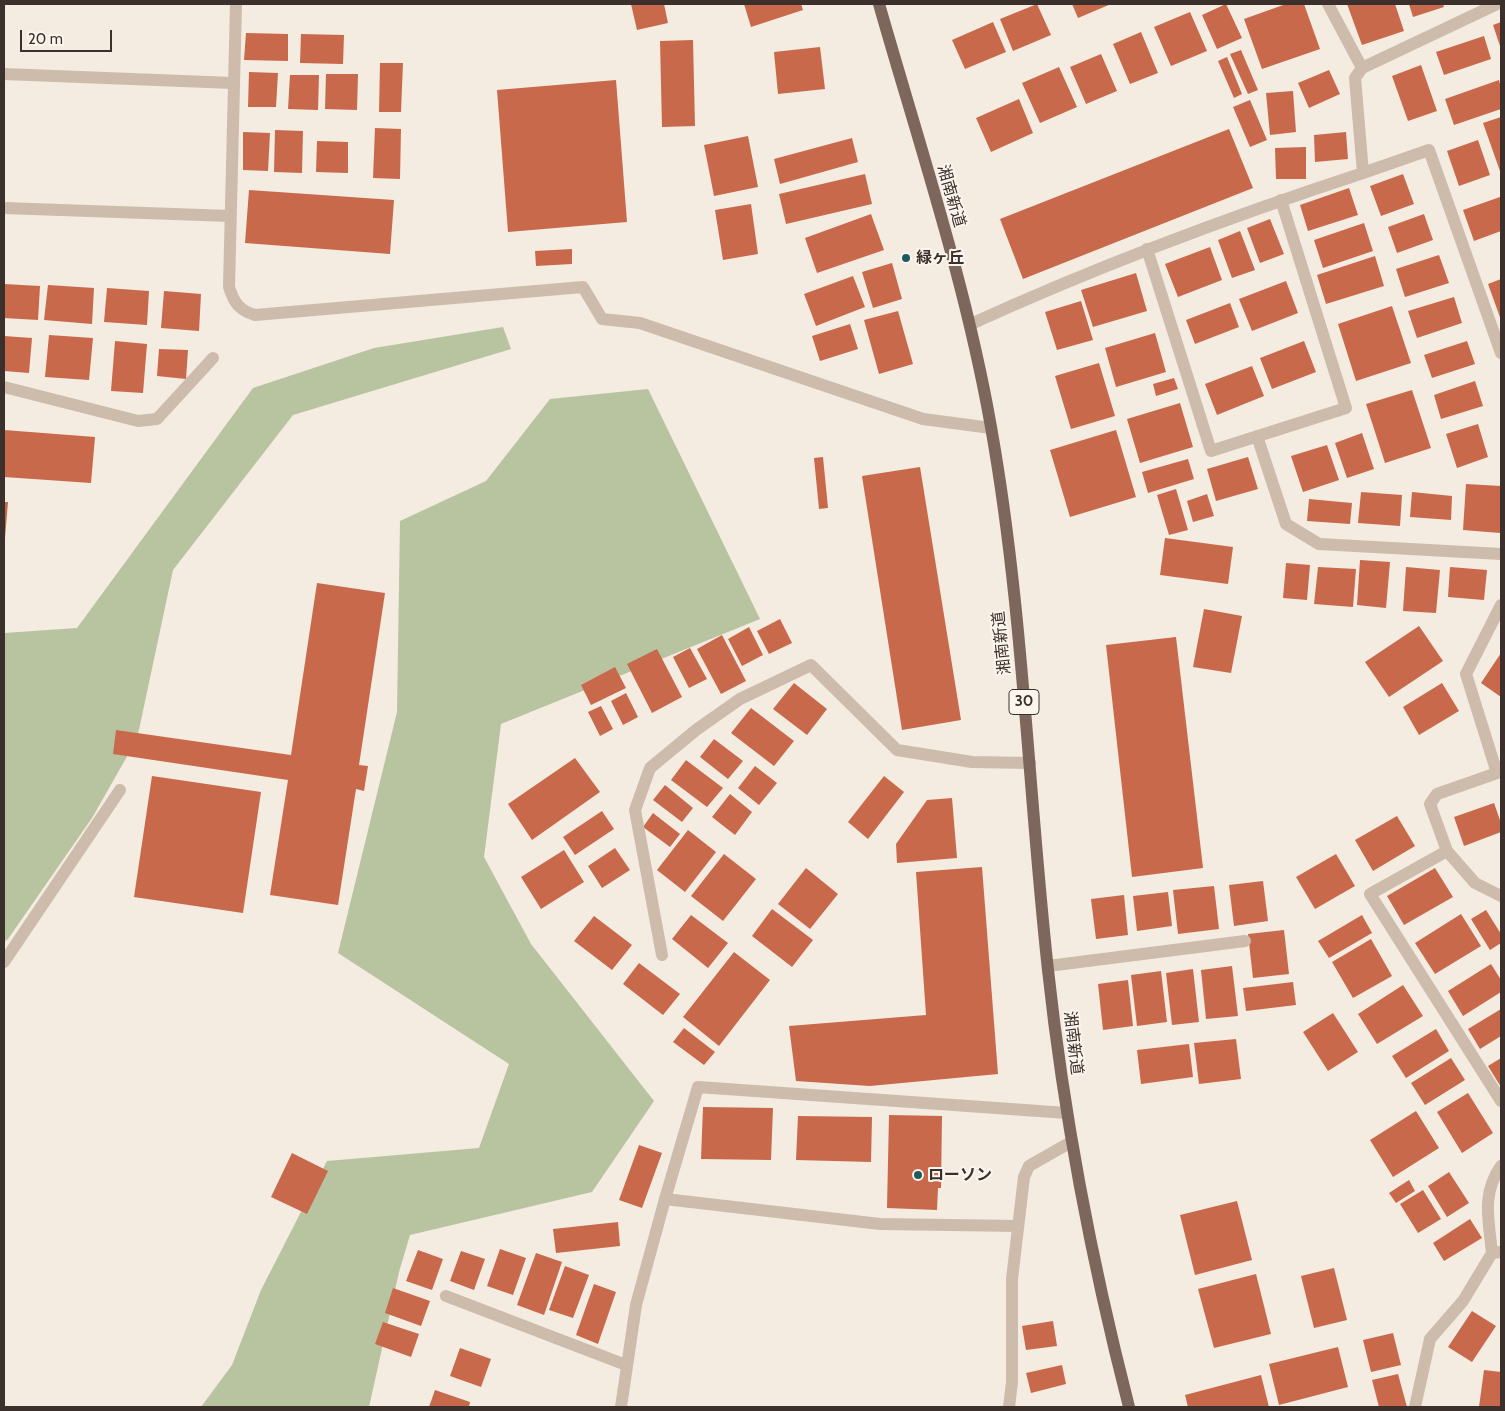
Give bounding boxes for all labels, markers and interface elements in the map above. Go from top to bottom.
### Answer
scale bar [22,20,115,52]
text: 20 m [28,30,63,48]
street label: 湘南新道 [933,163,969,229]
place label: 緑ヶ丘 [916,248,964,268]
marker: 緑ヶ丘 [900,252,912,264]
street label: 湘南新道 [989,610,1015,676]
road number: 30 [1009,690,1039,714]
street label: 湘南新道 [1060,1010,1086,1076]
place label: ローソン [928,1165,992,1185]
marker: ローソン [912,1169,924,1181]

